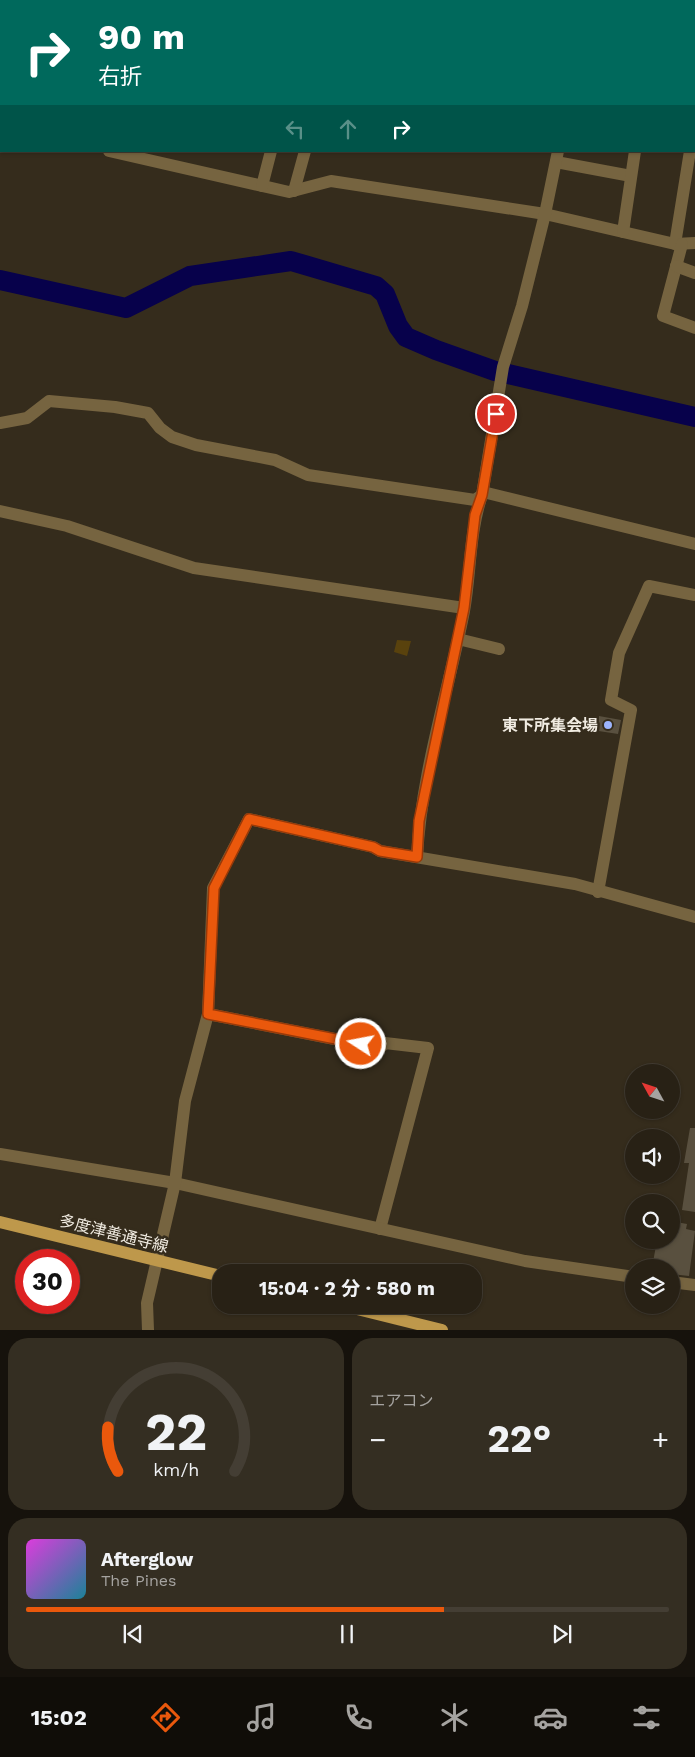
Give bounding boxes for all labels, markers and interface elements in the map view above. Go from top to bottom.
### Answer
text: 90 m [98,16,185,58]
icon: right [15,20,80,85]
text: 右折 [98,64,142,89]
icon: left [281,115,309,143]
icon: ahead [334,115,362,143]
icon: right [387,115,415,143]
pin [475,393,517,435]
icon: arrive [482,400,510,428]
place label: 東下所集会場 [502,716,598,735]
marker: 東下所集会場 [602,719,614,731]
position arrow [334,1017,386,1069]
north arrow [625,1064,680,1119]
map controls [625,1064,680,1314]
button: sound [625,1129,680,1184]
button: search [625,1194,680,1249]
street label: 多度津善通寺線 [57,1211,171,1256]
speed limit sign: 30 [15,1249,80,1314]
button: layers [625,1259,680,1314]
text: 15:04 · 2 分 · 580 m [259,1277,435,1300]
text: エアコン [370,1391,434,1410]
text: 22 [145,1402,207,1463]
text: 22° [487,1417,551,1461]
text: − [370,1423,386,1456]
text: + [652,1423,669,1456]
text: km/h [153,1459,199,1480]
text: Afterglow [101,1548,193,1571]
text: The Pines [101,1571,177,1590]
icon: previous [119,1620,147,1648]
icon: pause [333,1620,361,1648]
icon: next [548,1620,576,1648]
icon: directions [148,1700,183,1735]
icon: music [244,1700,279,1735]
icon: phone [341,1700,376,1735]
icon: climate [437,1700,472,1735]
icon: car [533,1700,568,1735]
icon: filters [629,1700,664,1735]
text: 15:02 [31,1705,87,1730]

